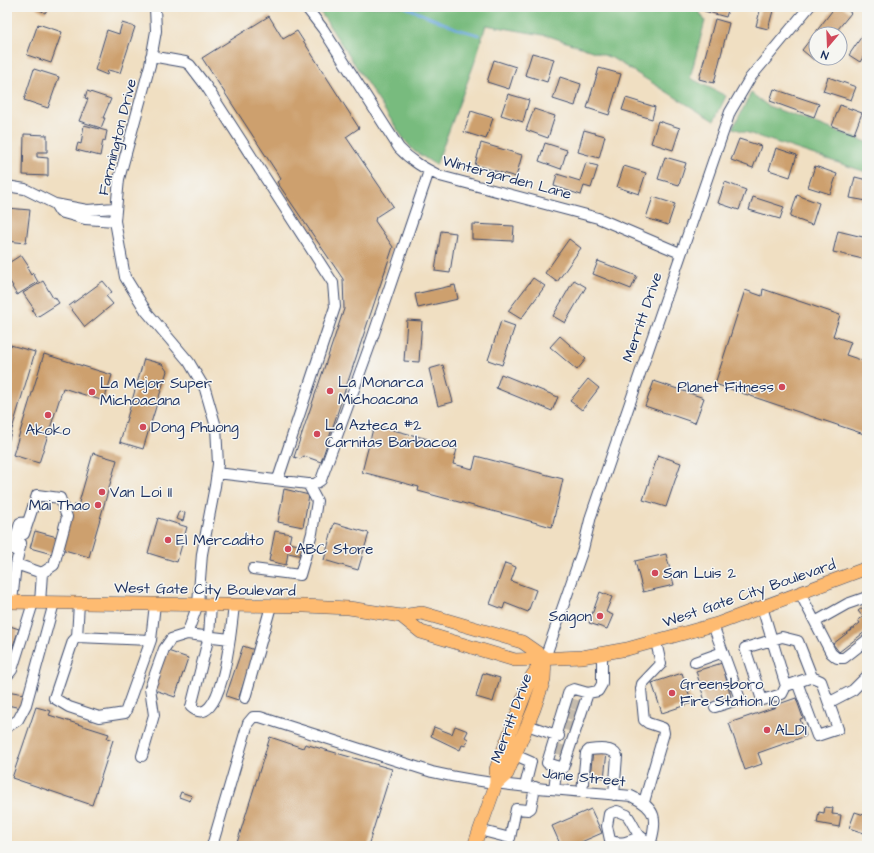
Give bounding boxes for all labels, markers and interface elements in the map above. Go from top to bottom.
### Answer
north arrow [808,26,848,66]
text: N [819,47,831,63]
street label: Farmington Drive [93,77,143,198]
street label: Wintergarden Lane [440,150,574,206]
street label: Merritt Drive [617,269,668,365]
place label: La Monarca Michoacana [338,372,424,410]
place label: La Mejor Super Michoacana [100,373,212,411]
place label: Planet Fitness [677,377,774,398]
marker: Planet Fitness [777,382,787,392]
marker: La Monarca Michoacana [325,386,335,396]
marker: La Mejor Super Michoacana [87,387,97,397]
marker: Akoko [43,410,53,420]
place label: La Azteca #2 Carnitas Barbacoa [325,415,457,453]
place label: Dong Phuong [151,417,239,439]
place label: Akoko [26,420,71,441]
marker: Dong Phuong [138,422,148,432]
marker: La Azteca #2 Carnitas Barbacoa [312,429,322,439]
place label: Van Loi II [110,482,172,503]
marker: Van Loi II [97,487,107,497]
place label: Mai Thao [29,495,91,516]
marker: Mai Thao [93,500,103,510]
place label: El Mercadito [176,530,264,551]
marker: El Mercadito [163,535,173,545]
place label: ABC Store [296,539,373,560]
marker: ABC Store [283,544,293,554]
street label: West Gate City Boulevard [660,554,839,634]
place label: San Luis 2 [663,563,737,584]
marker: San Luis 2 [650,568,660,578]
street label: West Gate City Boulevard [114,577,296,603]
place label: Saigon [549,606,592,628]
marker: Saigon [595,611,605,621]
street label: Merritt Drive [486,671,537,766]
place label: Greensboro Fire Station 10 [680,674,781,712]
marker: Greensboro Fire Station 10 [667,688,677,698]
place label: ALDI [775,720,807,741]
marker: ALDI [762,725,772,735]
street label: Jane Street [541,763,627,792]

